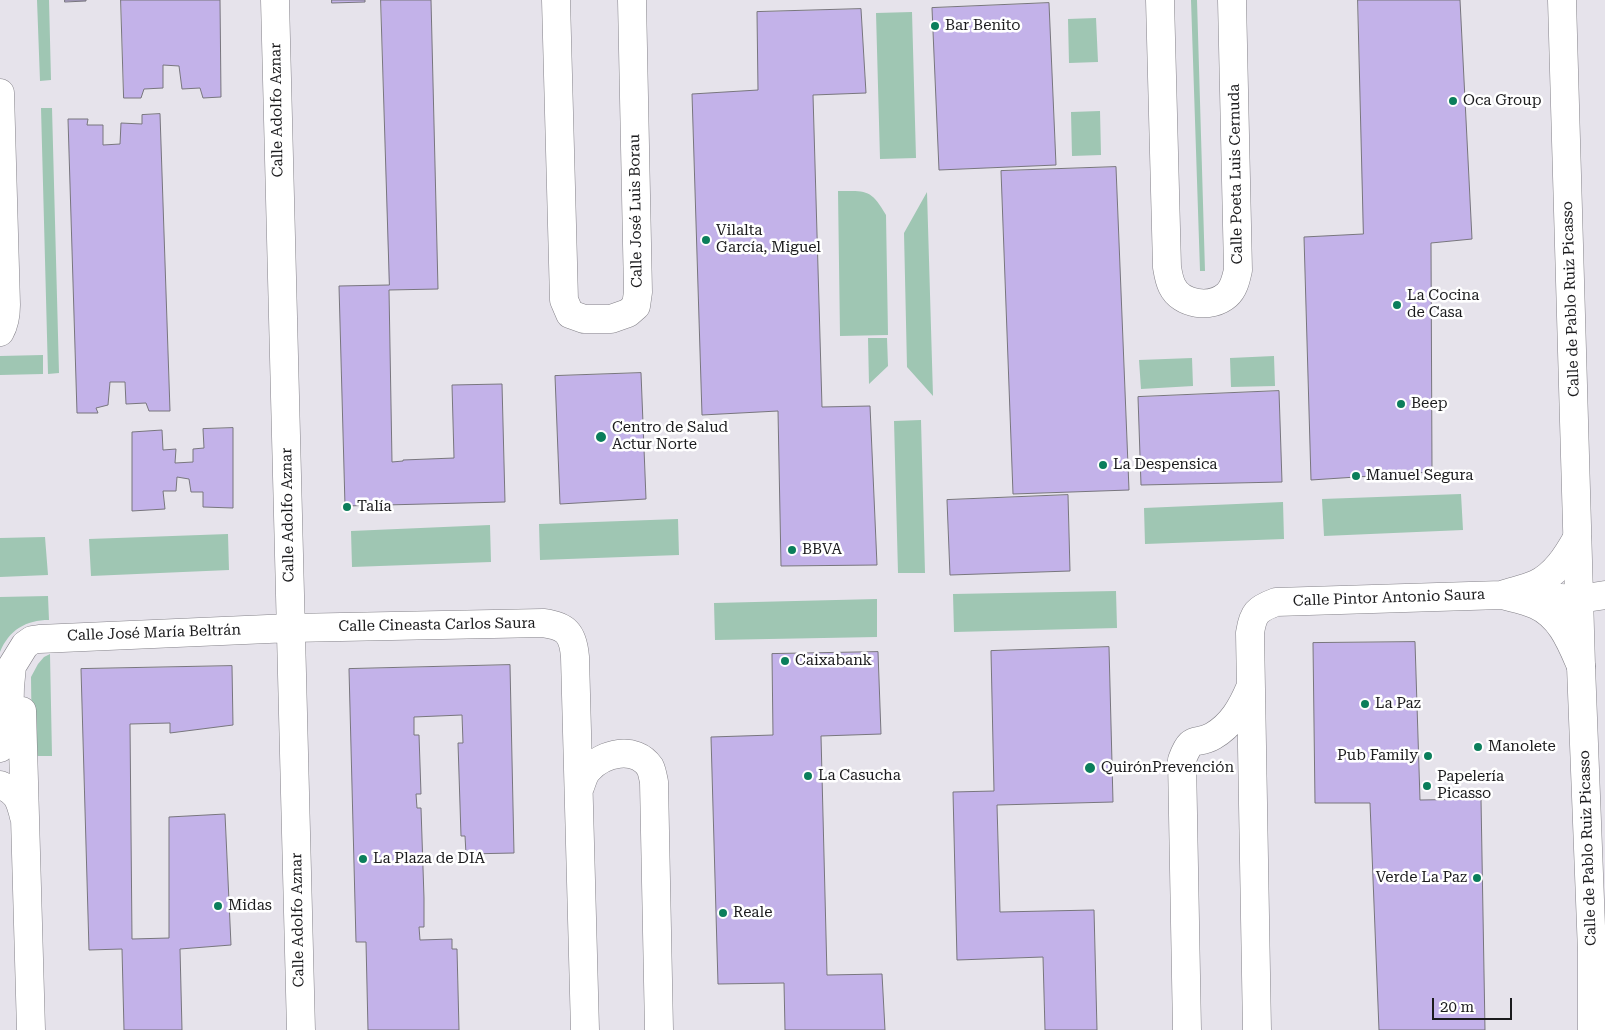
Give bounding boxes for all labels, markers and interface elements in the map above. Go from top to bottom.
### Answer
place label: Bar Benito [945,17,1021,35]
marker: Bar Benito [929,20,941,32]
street label: Calle Adolfo Aznar [267,43,287,177]
street label: Calle Poeta Luis Cernuda [1225,84,1247,264]
place label: Oca Group [1463,92,1541,110]
marker: Oca Group [1447,95,1459,107]
street label: Calle José Luis Borau [626,134,646,288]
street label: Calle de Pablo Ruiz Picasso [1559,201,1583,397]
place label: Vilalta García, Miguel [716,222,821,257]
marker: Vilalta García, Miguel [700,234,712,246]
place label: La Cocina de Casa [1407,287,1479,322]
marker: La Cocina de Casa [1391,299,1403,311]
place label: Beep [1411,395,1447,413]
marker: Beep [1395,398,1407,410]
place label: Centro de Salud Actur Norte [612,419,728,454]
marker: Centro de Salud Actur Norte [594,430,608,444]
street label: Calle Adolfo Aznar [278,448,298,582]
place label: La Despensica [1113,456,1217,474]
marker: La Despensica [1097,459,1109,471]
place label: Manuel Segura [1366,467,1473,485]
marker: Manuel Segura [1350,470,1362,482]
place label: Talía [357,498,392,516]
marker: Talía [341,501,353,513]
place label: BBVA [802,541,842,559]
marker: BBVA [786,544,798,556]
street label: Calle Pintor Antonio Saura [1293,586,1485,610]
street label: Calle Cineasta Carlos Saura [338,614,536,636]
street label: Calle José María Beltrán [67,621,241,645]
place label: Caixabank [795,652,872,670]
marker: Caixabank [779,655,791,667]
place label: La Paz [1375,695,1421,713]
marker: La Paz [1359,698,1371,710]
place label: Manolete [1488,738,1556,756]
marker: Manolete [1472,741,1484,753]
place label: Pub Family [1337,747,1418,765]
marker: Pub Family [1422,750,1434,762]
street label: Calle de Pablo Ruiz Picasso [1576,750,1600,946]
place label: QuirónPrevención [1101,759,1234,777]
marker: QuirónPrevención [1083,761,1097,775]
place label: La Casucha [818,767,901,785]
place label: Papelería Picasso [1437,768,1504,803]
marker: La Casucha [802,770,814,782]
marker: Papelería Picasso [1421,780,1433,792]
place label: La Plaza de DIA [373,850,485,868]
street label: Calle Adolfo Aznar [288,853,308,987]
marker: La Plaza de DIA [357,853,369,865]
place label: Verde La Paz [1376,869,1467,887]
marker: Verde La Paz [1471,872,1483,884]
place label: Midas [228,897,272,915]
marker: Midas [212,900,224,912]
place label: Reale [733,904,772,922]
marker: Reale [717,907,729,919]
scale bar [1435,988,1515,1020]
text: 20 m [1440,998,1474,1016]

